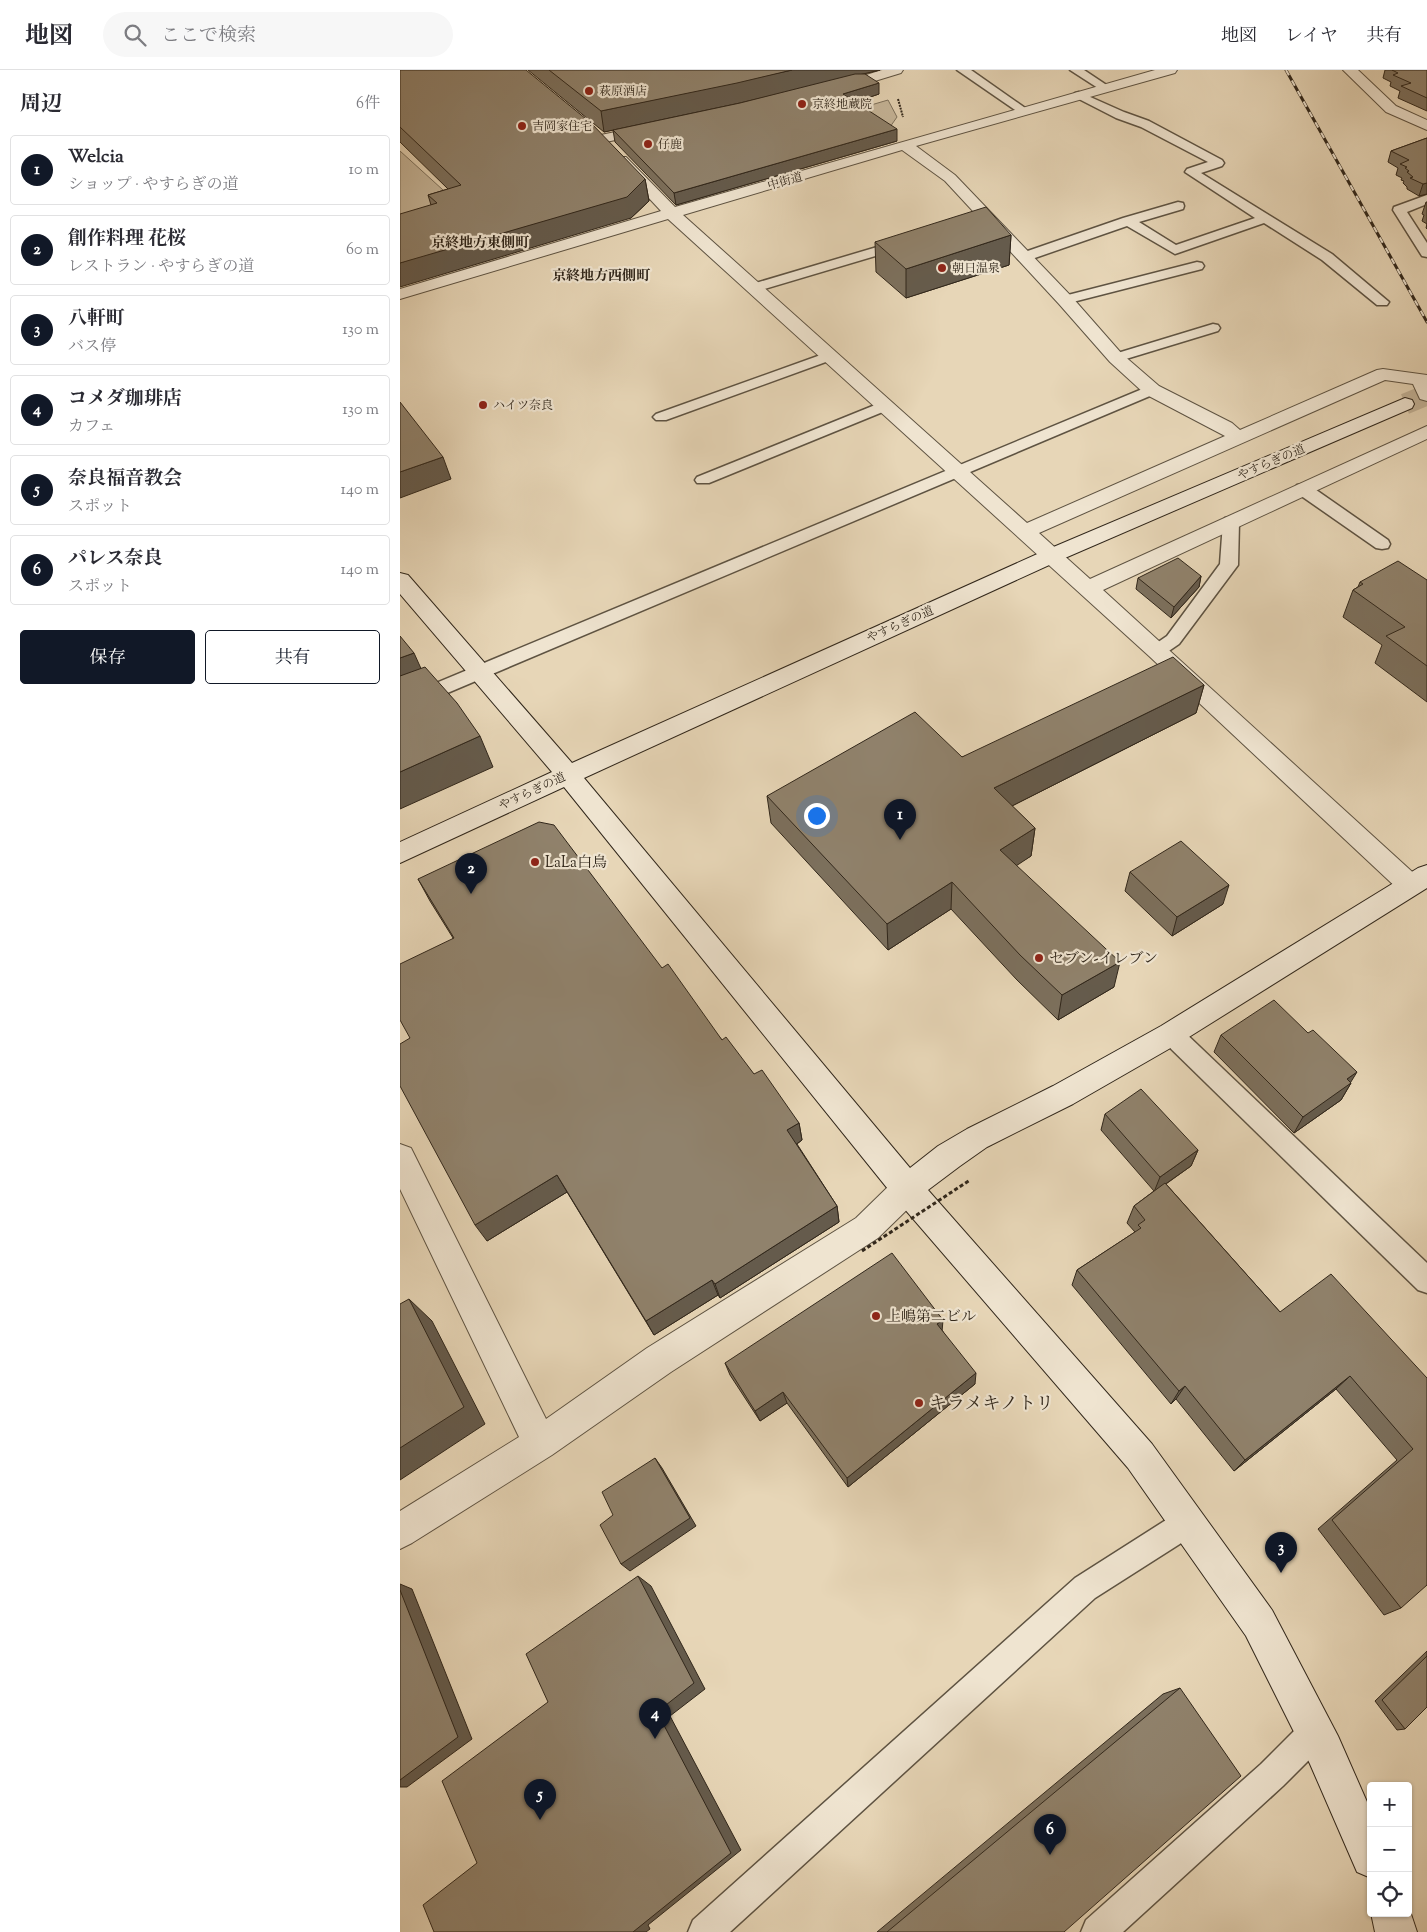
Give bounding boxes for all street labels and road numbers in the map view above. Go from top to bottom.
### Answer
street label: 中街道 [765,168,805,196]
street label: やすらぎの道 [1235,441,1308,485]
street label: やすらぎの道 [864,602,937,648]
street label: やすらぎの道 [496,769,569,815]

